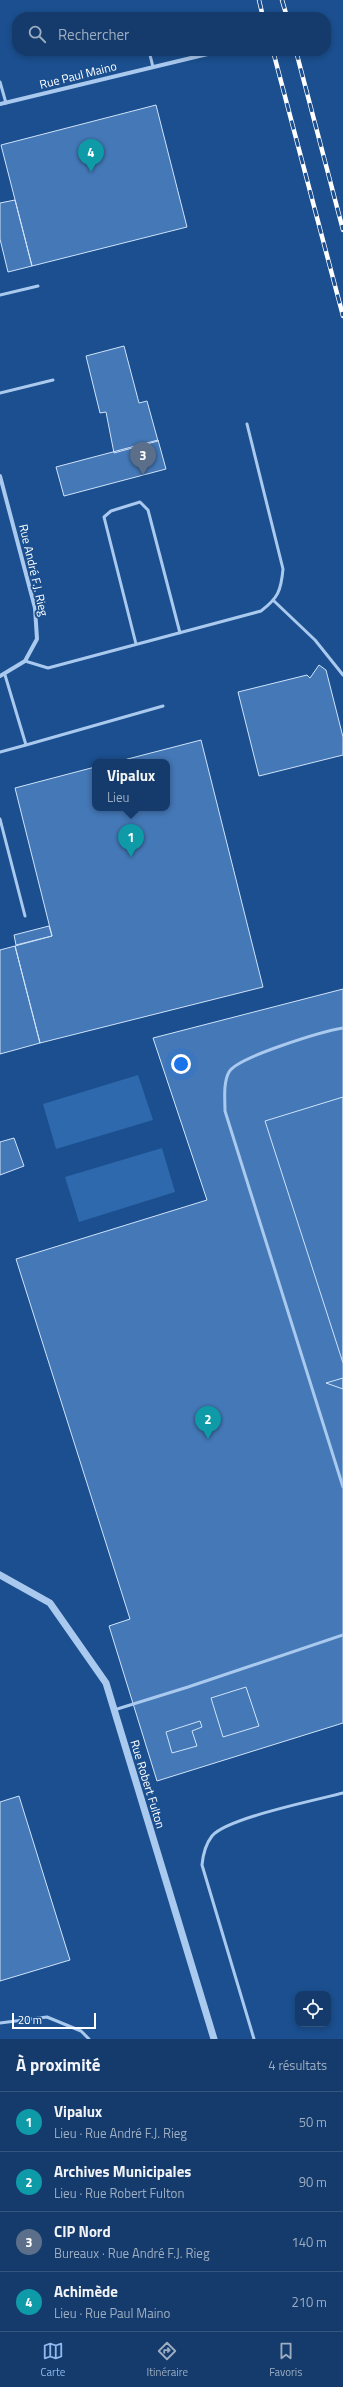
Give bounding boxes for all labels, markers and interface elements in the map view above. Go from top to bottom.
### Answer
search box [12,12,331,56]
icon: search [26,23,48,45]
text: Rechercher [58,23,129,46]
street label: Rue Paul Maino [37,56,119,94]
pin: 4 [78,139,104,172]
pin: 3 [130,442,156,475]
street label: Rue André F.J. Rieg [14,522,54,618]
popup [92,759,170,811]
text: Vipalux [107,764,155,787]
text: Lieu [107,787,129,807]
pin: 1 [118,824,144,857]
your location [171,1054,191,1074]
pin: 2 [195,1406,221,1439]
street label: Rue Robert Fulton [126,1737,170,1831]
map controls [295,1991,331,2027]
button: locate [295,1991,331,2027]
scale bar [12,2011,96,2030]
text: 20 m [18,2012,42,2028]
text: À proximité [16,2052,100,2078]
text: 4 résultats [268,2055,327,2075]
text: Vipalux [54,2100,102,2123]
text: 1 [25,2112,33,2132]
text: 50 m [299,2112,327,2132]
text: Lieu · Rue André F.J. Rieg [54,2123,187,2143]
text: Archives Municipales [54,2160,191,2183]
text: 2 [25,2172,33,2192]
text: 90 m [299,2172,327,2192]
text: Lieu · Rue Robert Fulton [54,2183,184,2203]
text: CIP Nord [54,2220,111,2243]
text: 3 [25,2232,33,2252]
text: 140 m [291,2232,327,2252]
text: Bureaux · Rue André F.J. Rieg [54,2243,210,2263]
text: Achimède [54,2280,118,2303]
text: 4 [25,2292,33,2312]
text: 210 m [291,2292,327,2312]
text: Lieu · Rue Paul Maino [54,2303,170,2323]
tab: Carte [41,2340,65,2380]
tab: Itinéraire [147,2340,188,2380]
tab: Favoris [269,2340,302,2380]

